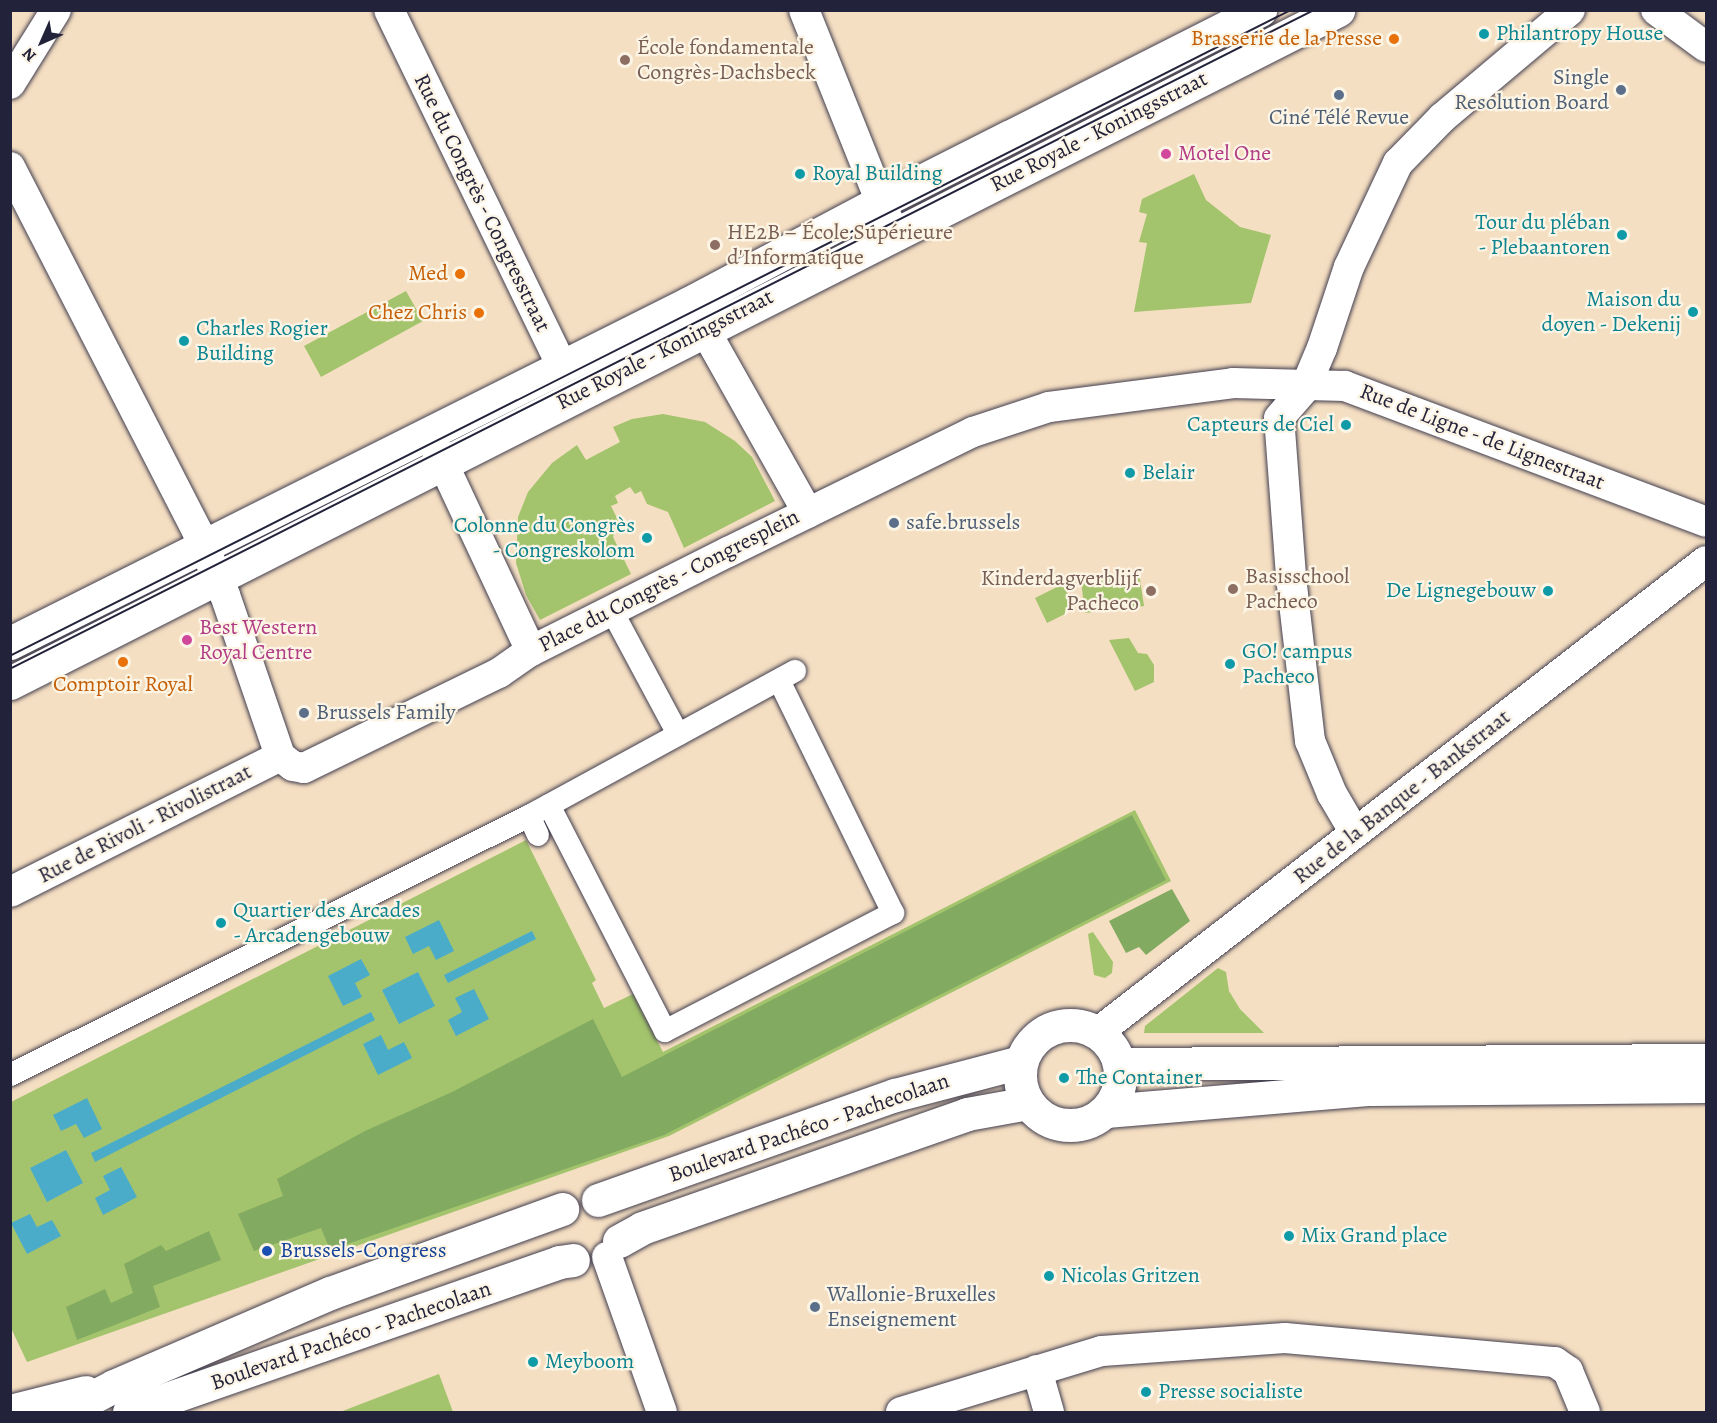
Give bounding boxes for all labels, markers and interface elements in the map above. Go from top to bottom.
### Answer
north arrow [12,12,72,72]
place label: Philantropy House [1496,21,1663,47]
place label: Brasserie de la Presse [1191,26,1382,52]
marker: Philantropy House [1477,27,1491,41]
marker: Brasserie de la Presse [1387,32,1401,46]
place label: École fondamentale Congrès-Dachsbeck [637,34,816,86]
text: N [17,43,41,67]
marker: École fondamentale Congrès-Dachsbeck [618,53,632,67]
place label: Single Resolution Board [1454,64,1609,116]
street label: Rue Royale - Koningsstraat [986,66,1212,198]
street label: Rue du Congrès - Congresstraat [408,69,556,337]
marker: Single Resolution Board [1614,83,1628,97]
marker: Ciné Télé Revue [1332,88,1346,102]
place label: Ciné Télé Revue [1269,105,1409,131]
place label: Motel One [1178,141,1271,167]
marker: Motel One [1159,147,1173,161]
place label: Royal Building [812,161,943,187]
marker: Royal Building [793,167,807,181]
place label: Tour du pléban - Plebaantoren [1475,209,1610,260]
place label: HE2B – École Supérieure d'Informatique [727,219,954,270]
marker: Tour du pléban - Plebaantoren [1615,228,1629,242]
marker: HE2B – École Supérieure d'Informatique [708,238,722,252]
place label: Med [408,261,448,287]
marker: Med [453,267,467,281]
street label: Rue Royale - Koningsstraat [552,284,778,416]
place label: Maison du doyen - Dekenij [1541,286,1681,338]
place label: Chez Chris [368,300,467,326]
marker: Maison du doyen - Dekenij [1686,305,1700,319]
marker: Chez Chris [472,306,486,320]
place label: Charles Rogier Building [196,315,328,366]
marker: Charles Rogier Building [177,334,191,348]
street label: Rue de Ligne - de Lignestraat [1356,378,1608,496]
place label: Capteurs de Ciel [1187,412,1334,438]
marker: Capteurs de Ciel [1339,418,1353,432]
place label: Belair [1142,460,1195,486]
marker: Belair [1123,466,1137,480]
street label: Place du Congrès - Congresplein [534,503,804,659]
place label: safe.brussels [906,510,1020,536]
place label: Colonne du Congrès - Congreskolom [454,512,635,564]
marker: safe.brussels [887,516,901,530]
marker: Colonne du Congrès - Congreskolom [640,531,654,545]
place label: Basisschool Pacheco [1245,563,1349,614]
place label: Kinderdagverblijf Pacheco [981,565,1139,616]
place label: De Lignegebouw [1386,578,1536,604]
marker: Basisschool Pacheco [1226,582,1240,596]
marker: Kinderdagverblijf Pacheco [1144,584,1158,598]
marker: De Lignegebouw [1541,584,1555,598]
place label: Best Western Royal Centre [199,614,317,666]
marker: Best Western Royal Centre [180,633,194,647]
place label: GO! campus Pacheco [1242,638,1353,690]
marker: Comptoir Royal [116,655,130,669]
marker: GO! campus Pacheco [1223,657,1237,671]
place label: Comptoir Royal [53,672,193,698]
place label: Brussels Family [316,700,456,726]
street label: Rue de la Banque - Bankstraat [1288,704,1516,890]
marker: Brussels Family [297,706,311,720]
street label: Rue de Rivoli - Rivolistraat [33,758,257,890]
place label: Quartier des Arcades - Arcadengebouw [233,897,420,948]
marker: Quartier des Arcades - Arcadengebouw [214,916,228,930]
place label: The Container [1076,1065,1202,1091]
street label: Boulevard Pachéco - Pachecolaan [665,1067,953,1189]
marker: The Container [1057,1071,1071,1085]
place label: Mix Grand place [1301,1223,1447,1249]
marker: Mix Grand place [1282,1229,1296,1243]
place label: Brussels-Congress [280,1238,446,1264]
marker: Brussels-Congress [258,1242,276,1260]
place label: Nicolas Gritzen [1061,1263,1200,1289]
marker: Nicolas Gritzen [1042,1269,1056,1283]
street label: Boulevard Pachéco - Pachecolaan [207,1275,495,1397]
place label: Wallonie-Bruxelles Enseignement [827,1281,996,1332]
marker: Wallonie-Bruxelles Enseignement [808,1300,822,1314]
place label: Meyboom [545,1349,634,1375]
marker: Meyboom [526,1355,540,1369]
place label: Presse socialiste [1158,1379,1303,1405]
marker: Presse socialiste [1139,1385,1153,1399]

